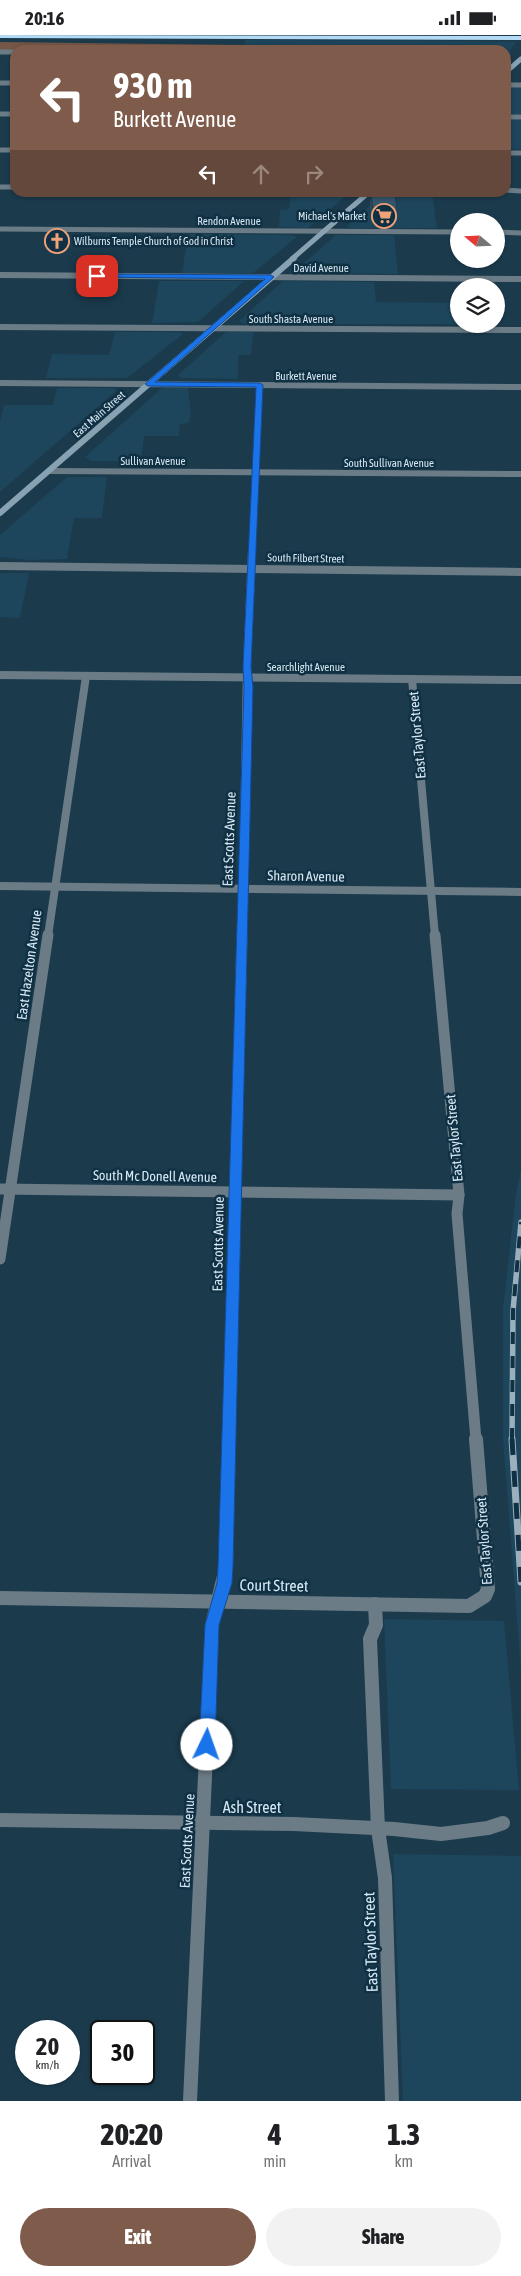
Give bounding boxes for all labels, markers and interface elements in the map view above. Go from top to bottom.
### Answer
text: 20:16 [25,7,64,29]
icon: left [30,65,95,130]
text: 930 m [113,65,192,105]
text: Burkett Avenue [113,106,236,132]
icon: left [194,160,222,188]
icon: ahead [247,160,275,188]
icon: right [300,160,328,188]
supermarket icon: Michael's Market [371,203,397,229]
place label: Michael's Market [298,210,366,222]
north arrow [450,213,505,267]
map controls [450,213,505,333]
street label: Rendon Avenue [197,215,261,227]
church icon: Wilburns Temple Church of God in Christ [44,228,70,254]
place label: Wilburns Temple Church of God in Christ [74,235,233,247]
pin [76,255,118,297]
icon: arrive [83,262,111,290]
street label: David Avenue [293,262,349,274]
button: layers [450,278,505,333]
street label: South Shasta Avenue [249,313,333,325]
street label: Burkett Avenue [275,370,337,382]
street label: East Main Street [71,388,127,440]
street label: Sullivan Avenue [120,455,186,467]
street label: South Sullivan Avenue [344,457,434,469]
street label: South Filbert Street [267,551,345,565]
street label: Searchlight Avenue [267,661,345,673]
street label: East Taylor Street [405,691,429,779]
street label: East Scotts Avenue [219,791,239,887]
street label: Sharon Avenue [267,867,345,885]
street label: East Hazelton Avenue [13,909,45,1021]
street label: East Taylor Street [442,1094,466,1182]
street label: South Mc Donell Avenue [93,1167,217,1185]
street label: East Scotts Avenue [209,1197,227,1291]
street label: East Taylor Street [473,1497,495,1585]
street label: Court Street [239,1575,309,1595]
position arrow [180,1718,232,1770]
street label: East Scotts Avenue [177,1793,197,1889]
street label: Ash Street [223,1798,282,1816]
street label: East Taylor Street [359,1891,382,1992]
speed limit sign: 30 [90,2020,155,2085]
text: 20 [36,2032,59,2060]
text: km/h [36,2058,59,2072]
text: 20:20 [101,2117,163,2151]
text: 4 [268,2117,282,2151]
text: 1.3 [387,2117,420,2151]
text: Arrival [112,2152,151,2170]
text: min [263,2152,286,2170]
text: km [394,2152,413,2170]
button: Exit [20,2208,256,2266]
button: Share [266,2208,501,2266]

